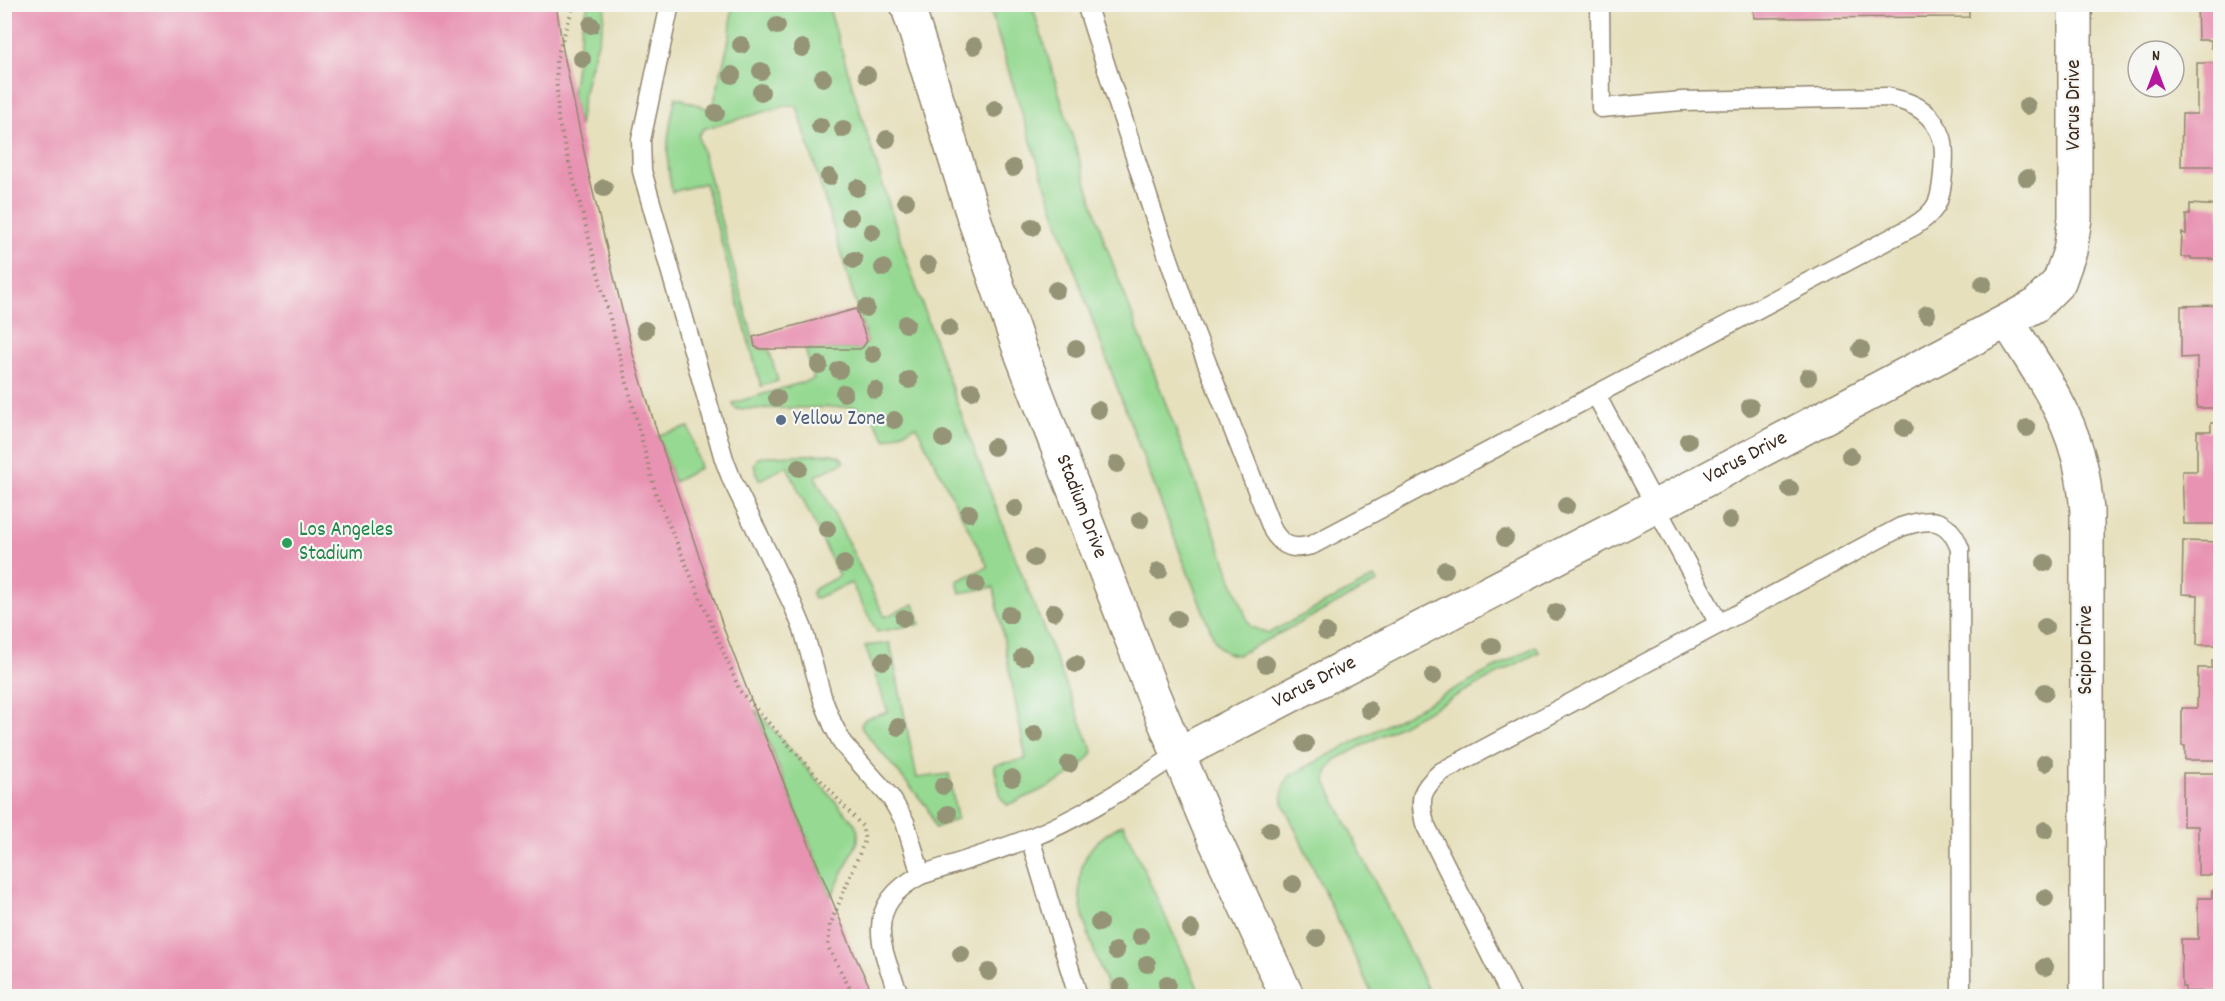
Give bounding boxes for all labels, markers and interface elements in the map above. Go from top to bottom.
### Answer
north arrow [2126,39,2186,99]
text: N [2152,45,2160,68]
street label: Varus Drive [2060,60,2090,150]
place label: Yellow Zone [793,405,885,435]
marker: Yellow Zone [774,413,788,427]
street label: Varus Drive [1699,424,1793,493]
street label: Stadium Drive [1047,450,1114,563]
place label: Los Angeles Stadium [299,516,393,570]
marker: Los Angeles Stadium [280,536,294,550]
street label: Scipio Drive [2072,605,2102,695]
street label: Varus Drive [1267,649,1362,717]

